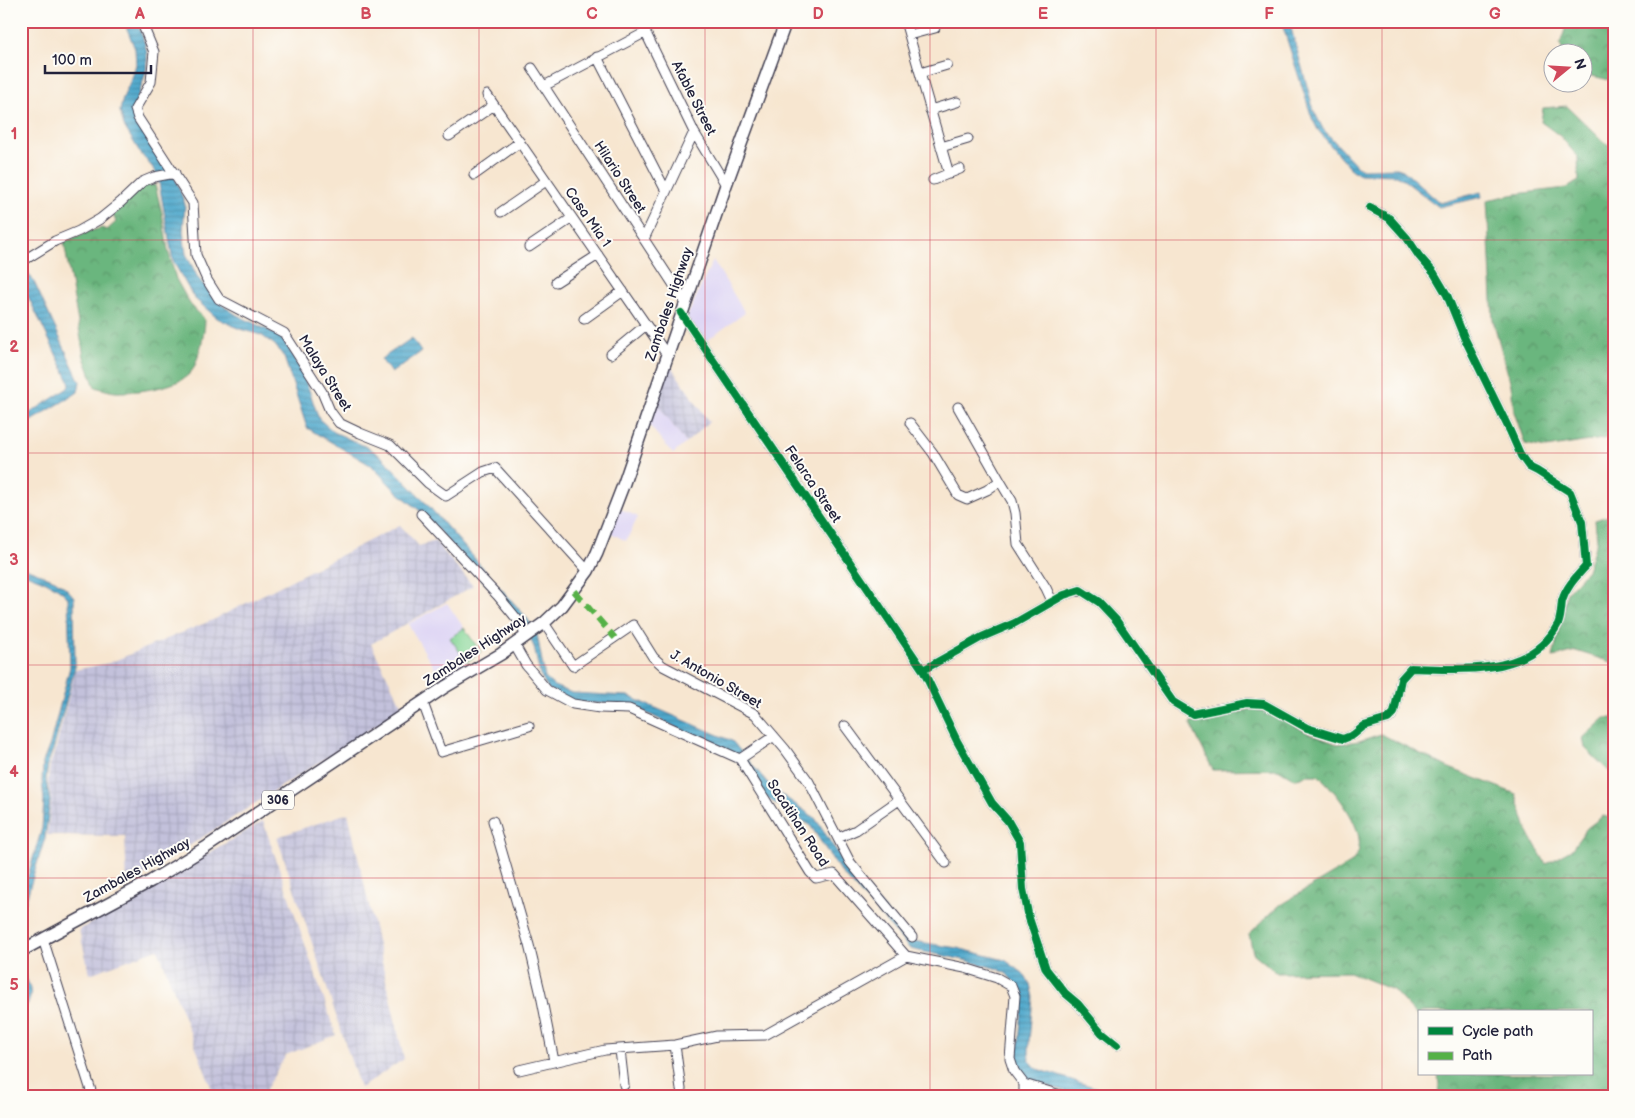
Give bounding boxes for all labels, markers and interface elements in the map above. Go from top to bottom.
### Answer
text: A [134,5,145,24]
text: B [360,5,372,24]
text: C [586,5,598,24]
text: D [812,5,824,24]
text: E [1038,5,1048,24]
text: F [1264,5,1274,24]
text: G [1489,5,1501,24]
scale bar [45,42,151,74]
north arrow [1542,42,1592,92]
text: 100 m [52,51,92,70]
text: N [1570,57,1590,72]
street label: Afable Street [668,58,720,139]
text: 1 [11,125,17,144]
street label: Hilario Street [590,138,650,217]
street label: Casa Mia 1 [561,184,615,250]
street label: Zambales Highway [641,244,697,364]
street label: Malaya Street [295,332,356,415]
text: 2 [9,338,19,357]
street label: Felarca Street [781,442,845,526]
text: 3 [9,551,19,570]
street label: Zambales Highway [420,610,530,690]
street label: J. Antonio Street [667,646,765,712]
text: 4 [9,763,19,782]
street label: Sacatihan Road [763,776,833,870]
road number: 306 [262,790,294,810]
street label: Zambales Highway [80,833,194,907]
text: 5 [9,976,19,995]
legend [1418,1010,1592,1076]
text: Cycle path [1462,1022,1533,1041]
text: Path [1462,1046,1492,1065]

